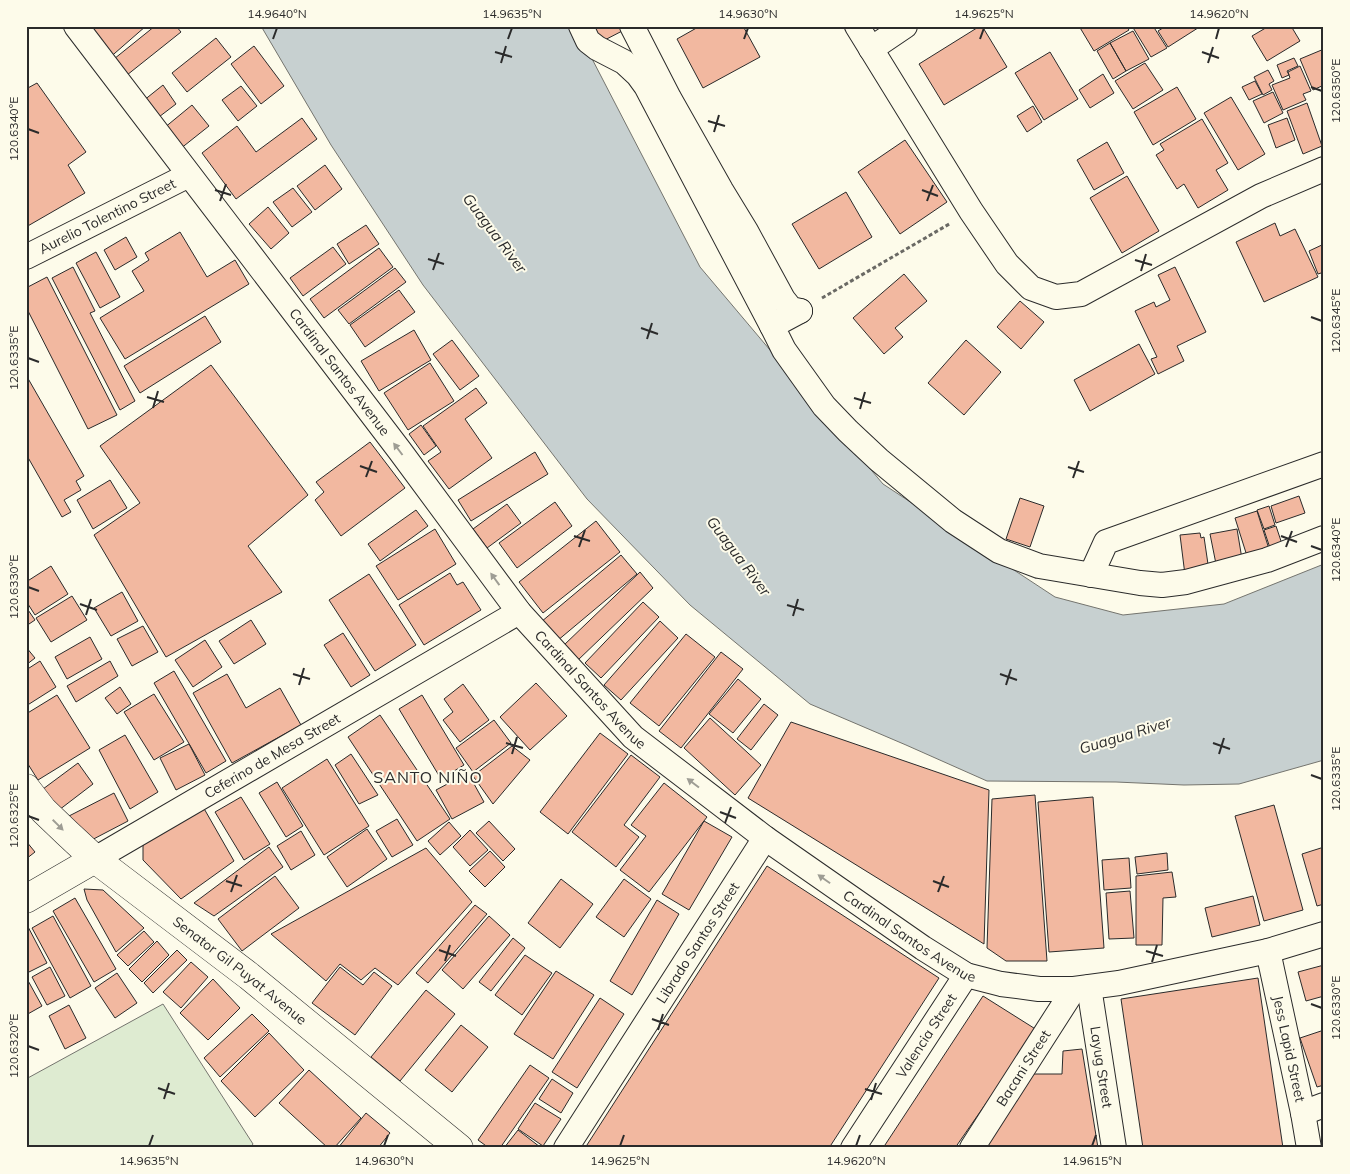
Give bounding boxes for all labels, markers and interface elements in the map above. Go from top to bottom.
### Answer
text: 14.9640°N [247,6,307,21]
text: 14.9635°N [482,6,542,21]
text: 14.9630°N [718,6,778,21]
text: 14.9625°N [954,6,1014,21]
text: 14.9620°N [1189,6,1249,21]
text: 120.6350°E [1328,59,1343,123]
text: 120.6340°E [6,97,21,161]
street label: Aurelio Tolentino Street [36,174,179,258]
water label: Guagua River [459,189,531,277]
text: 120.6345°E [1328,289,1343,353]
street label: Cardinal Santos Avenue [285,305,394,439]
text: 120.6335°E [6,326,21,390]
one-way arrow [393,443,404,456]
water label: Guagua River [703,512,775,600]
text: 120.6340°E [1328,518,1343,582]
text: 120.6330°E [6,555,21,619]
one-way arrow [490,572,500,586]
street label: Cardinal Santos Avenue [531,626,650,753]
street label: Ceferino de Mesa Street [201,709,343,802]
water label: Guagua River [1077,712,1174,758]
text: 120.6335°E [1328,747,1343,811]
district label: SANTO NIÑO [373,767,483,787]
one-way arrow [687,777,700,788]
text: 120.6325°E [6,784,21,848]
one-way arrow [52,819,64,831]
one-way arrow [817,874,830,884]
street label: Librado Santos Street [652,879,743,1007]
street label: Cardinal Santos Avenue [840,886,978,986]
street label: Senator Gil Puyat Avenue [169,912,310,1029]
text: 120.6330°E [1328,976,1343,1040]
street label: Valencia Street [892,990,961,1082]
street label: Jess Lapid Street [1269,994,1309,1104]
text: 120.6320°E [6,1014,21,1078]
street label: Layug Street [1086,1025,1117,1109]
street label: Bacani Street [992,1026,1054,1110]
text: 14.9635°N [119,1153,179,1168]
text: 14.9630°N [354,1153,414,1168]
text: 14.9625°N [590,1153,650,1168]
text: 14.9620°N [826,1153,886,1168]
text: 14.9615°N [1062,1153,1122,1168]

